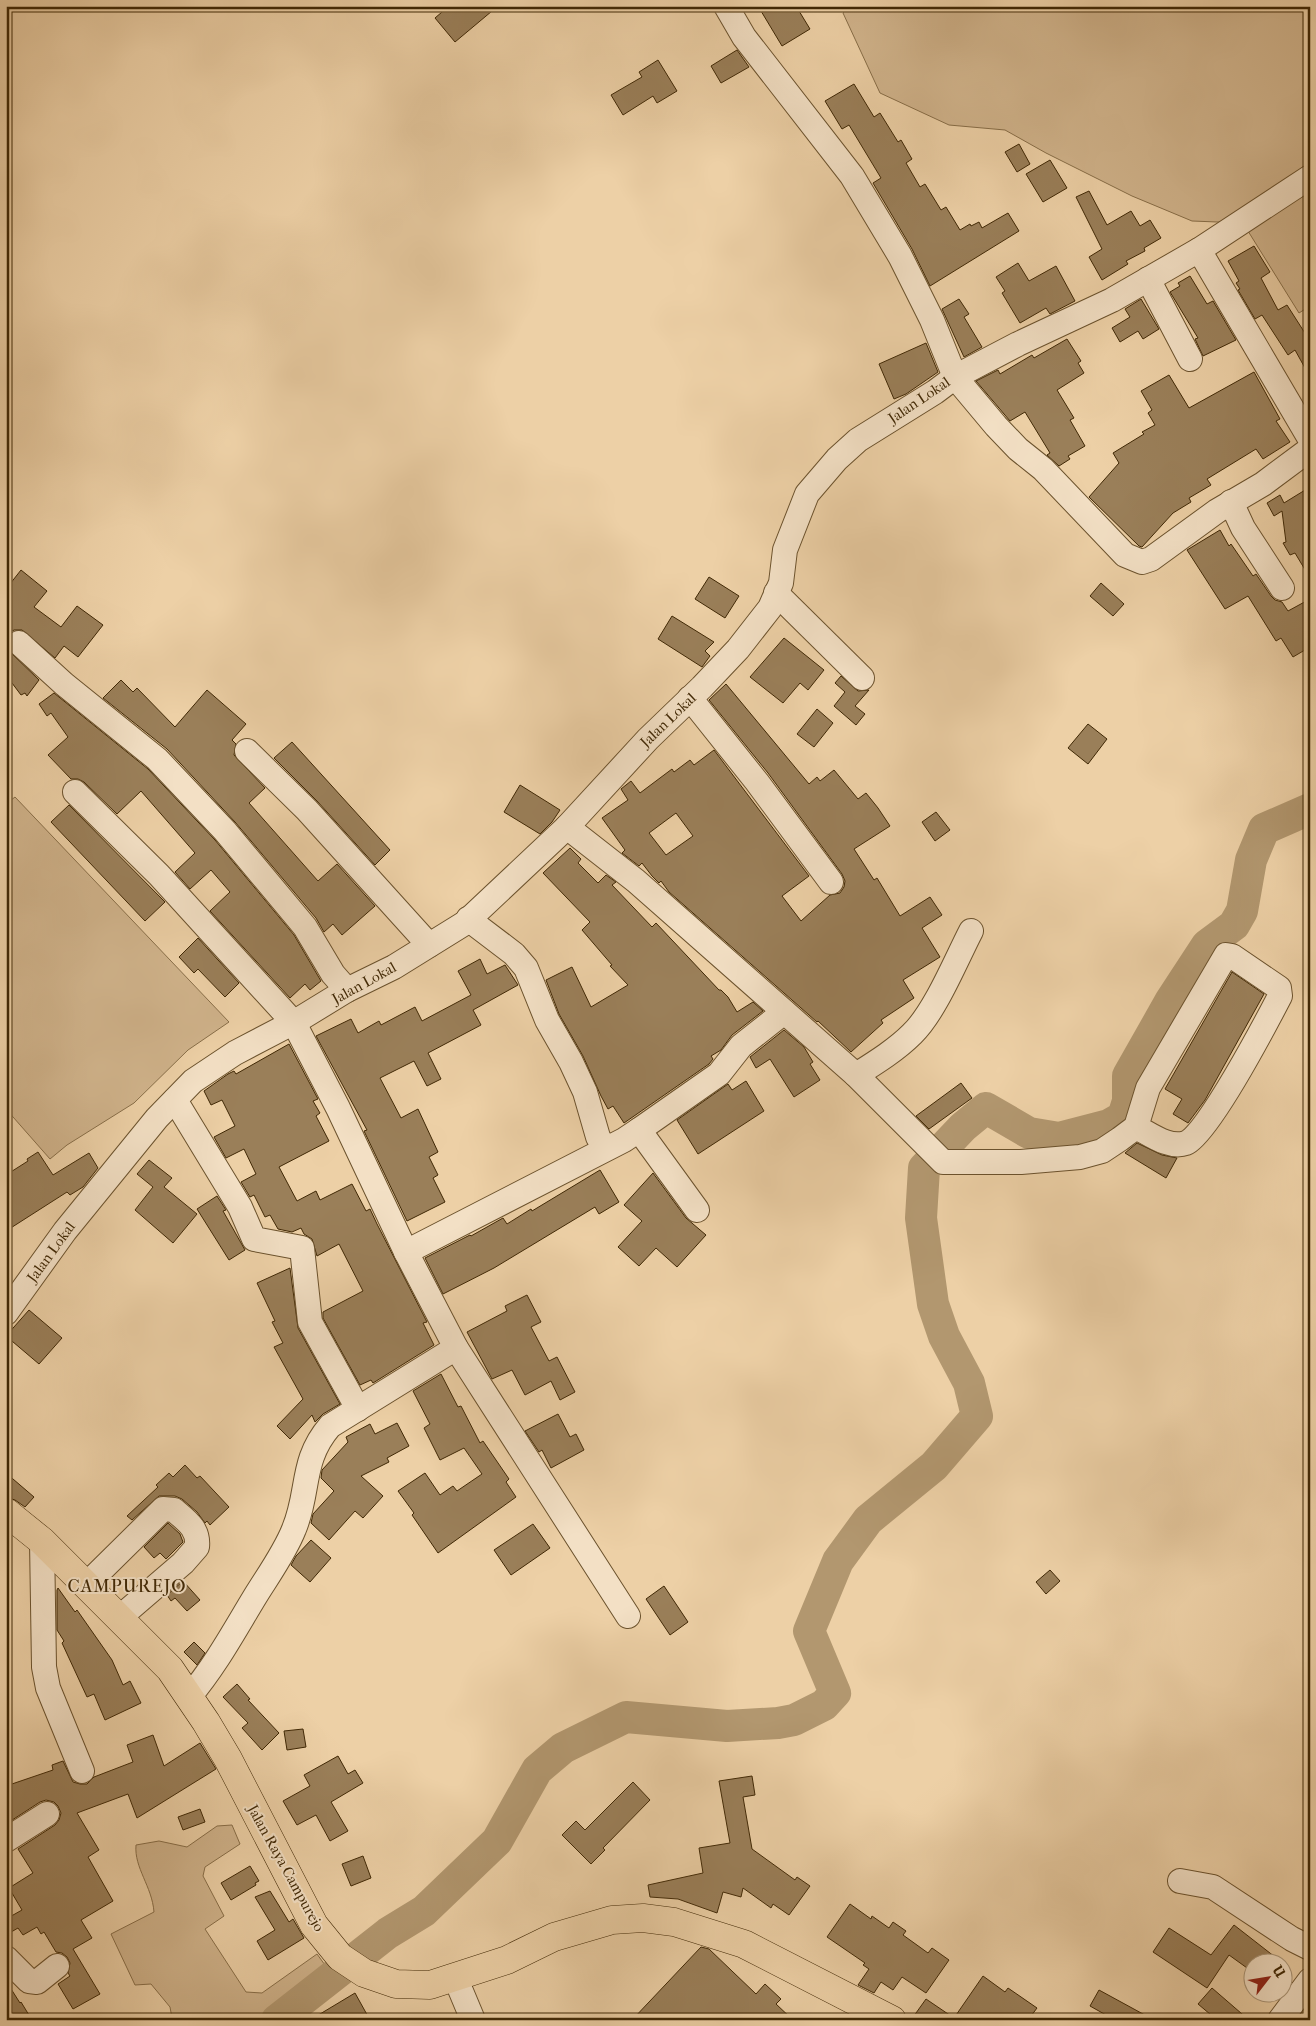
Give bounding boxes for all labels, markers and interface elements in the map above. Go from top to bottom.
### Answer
street label: Jalan Lokal [884,373,953,428]
street label: Jalan Lokal [636,689,700,752]
street label: Jalan Lokal [328,958,399,1008]
street label: Jalan Lokal [22,1218,79,1287]
district label: CAMPUREJO [68,1576,186,1597]
street label: Jalan Raya Campurejo [243,1801,329,1935]
north arrow [1244,1954,1294,2004]
text: U [1268,1962,1289,1981]

